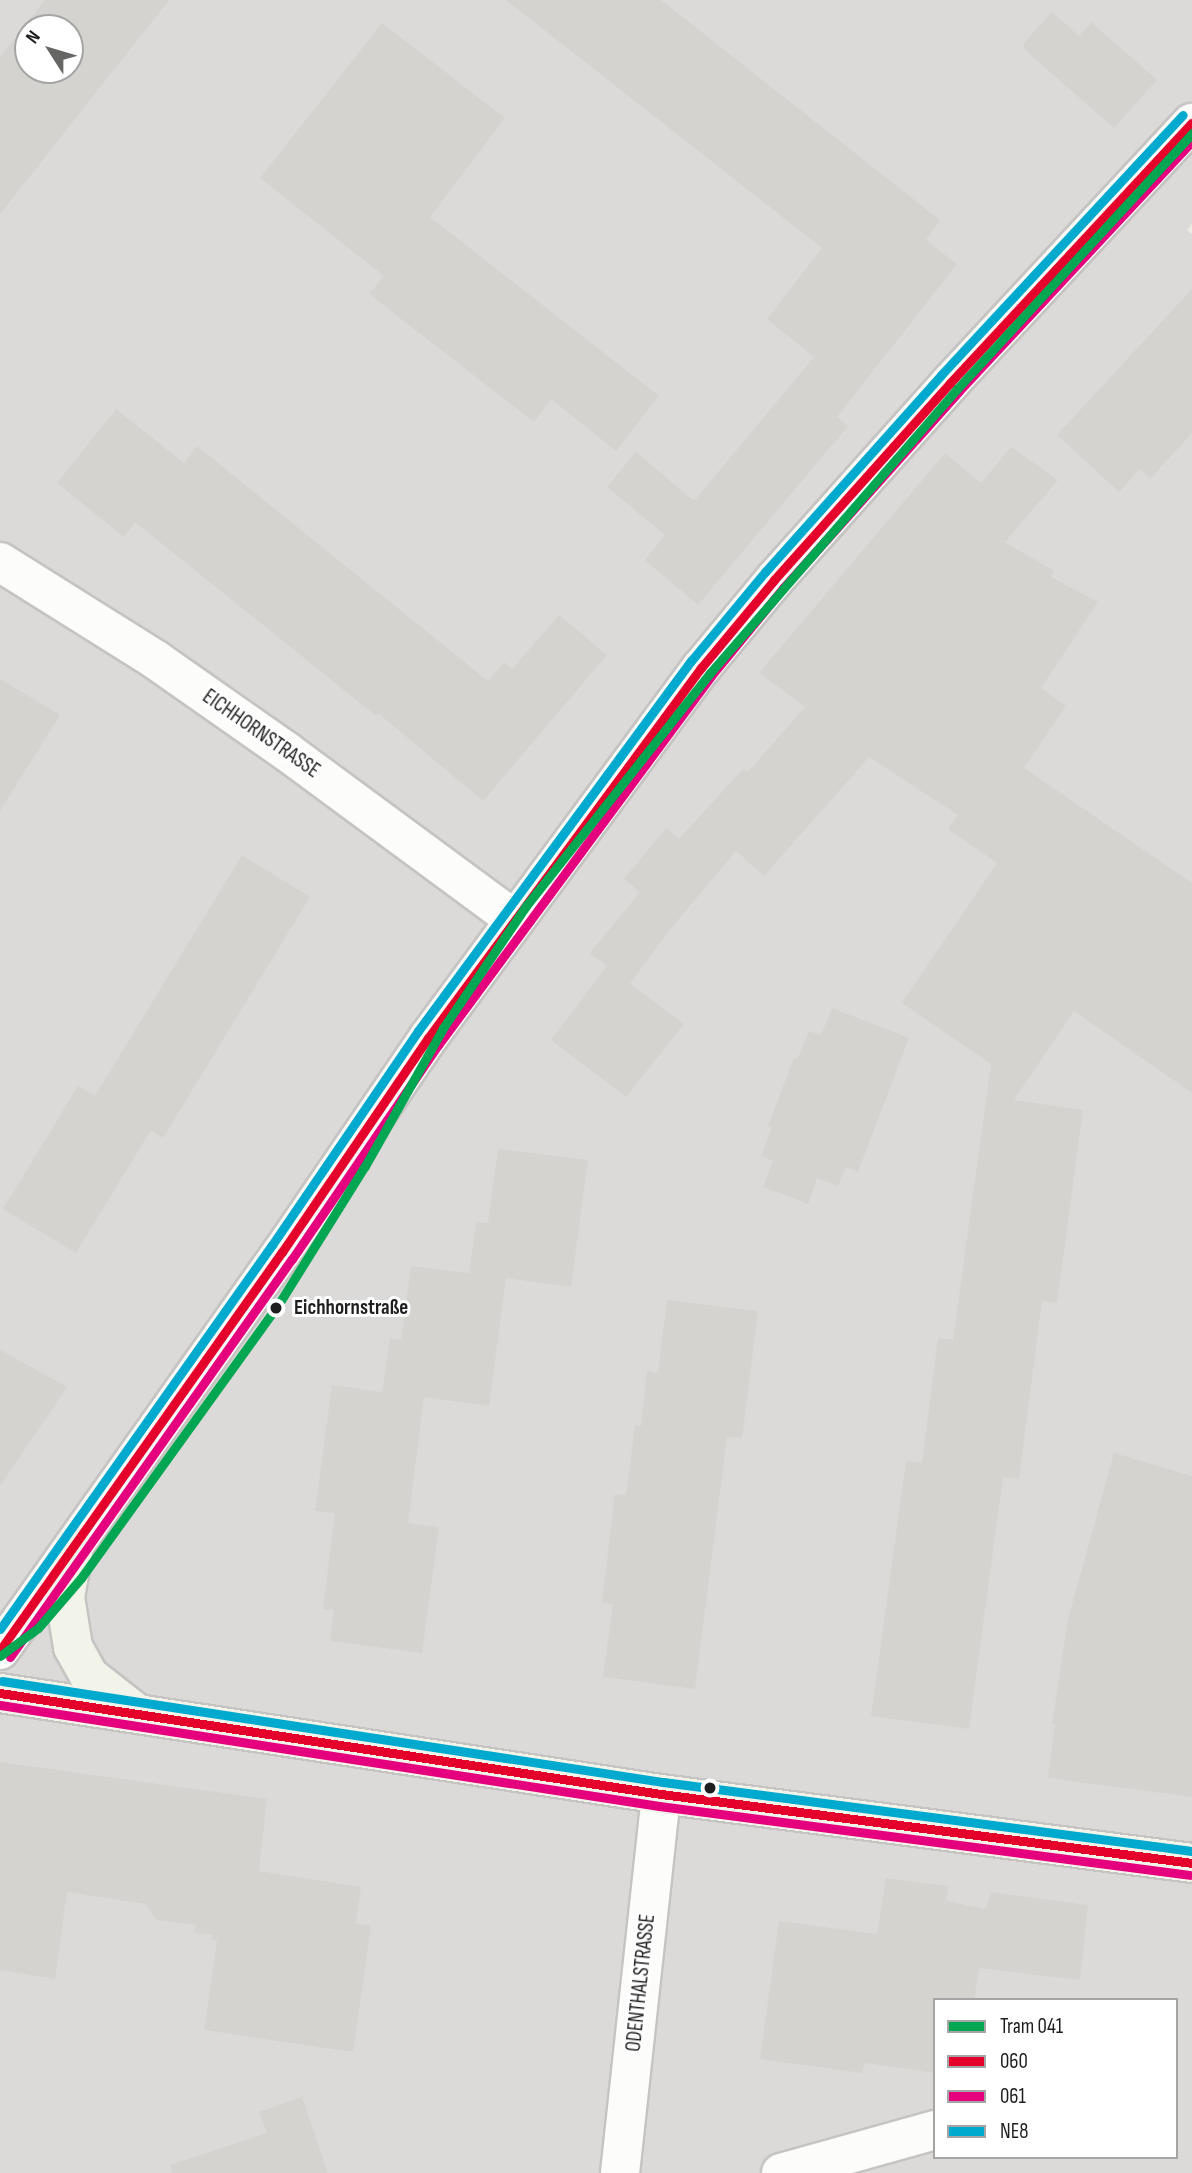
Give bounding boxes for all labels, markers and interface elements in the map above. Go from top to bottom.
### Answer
north arrow [14,14,84,84]
text: N [21,26,46,48]
street label: EICHHORNSTRASSE [198,684,324,784]
place label: Eichhornstraße [294,1295,408,1321]
marker: Eichhornstraße [265,1297,287,1319]
unlabelled marker [703,1781,717,1795]
street label: ODENTHALSTRASSE [621,1913,661,2053]
legend [933,1998,1178,2159]
text: Tram 041 [1000,2014,1063,2039]
text: 060 [1000,2049,1028,2074]
text: 061 [1000,2084,1026,2109]
text: NE8 [1000,2119,1029,2144]

